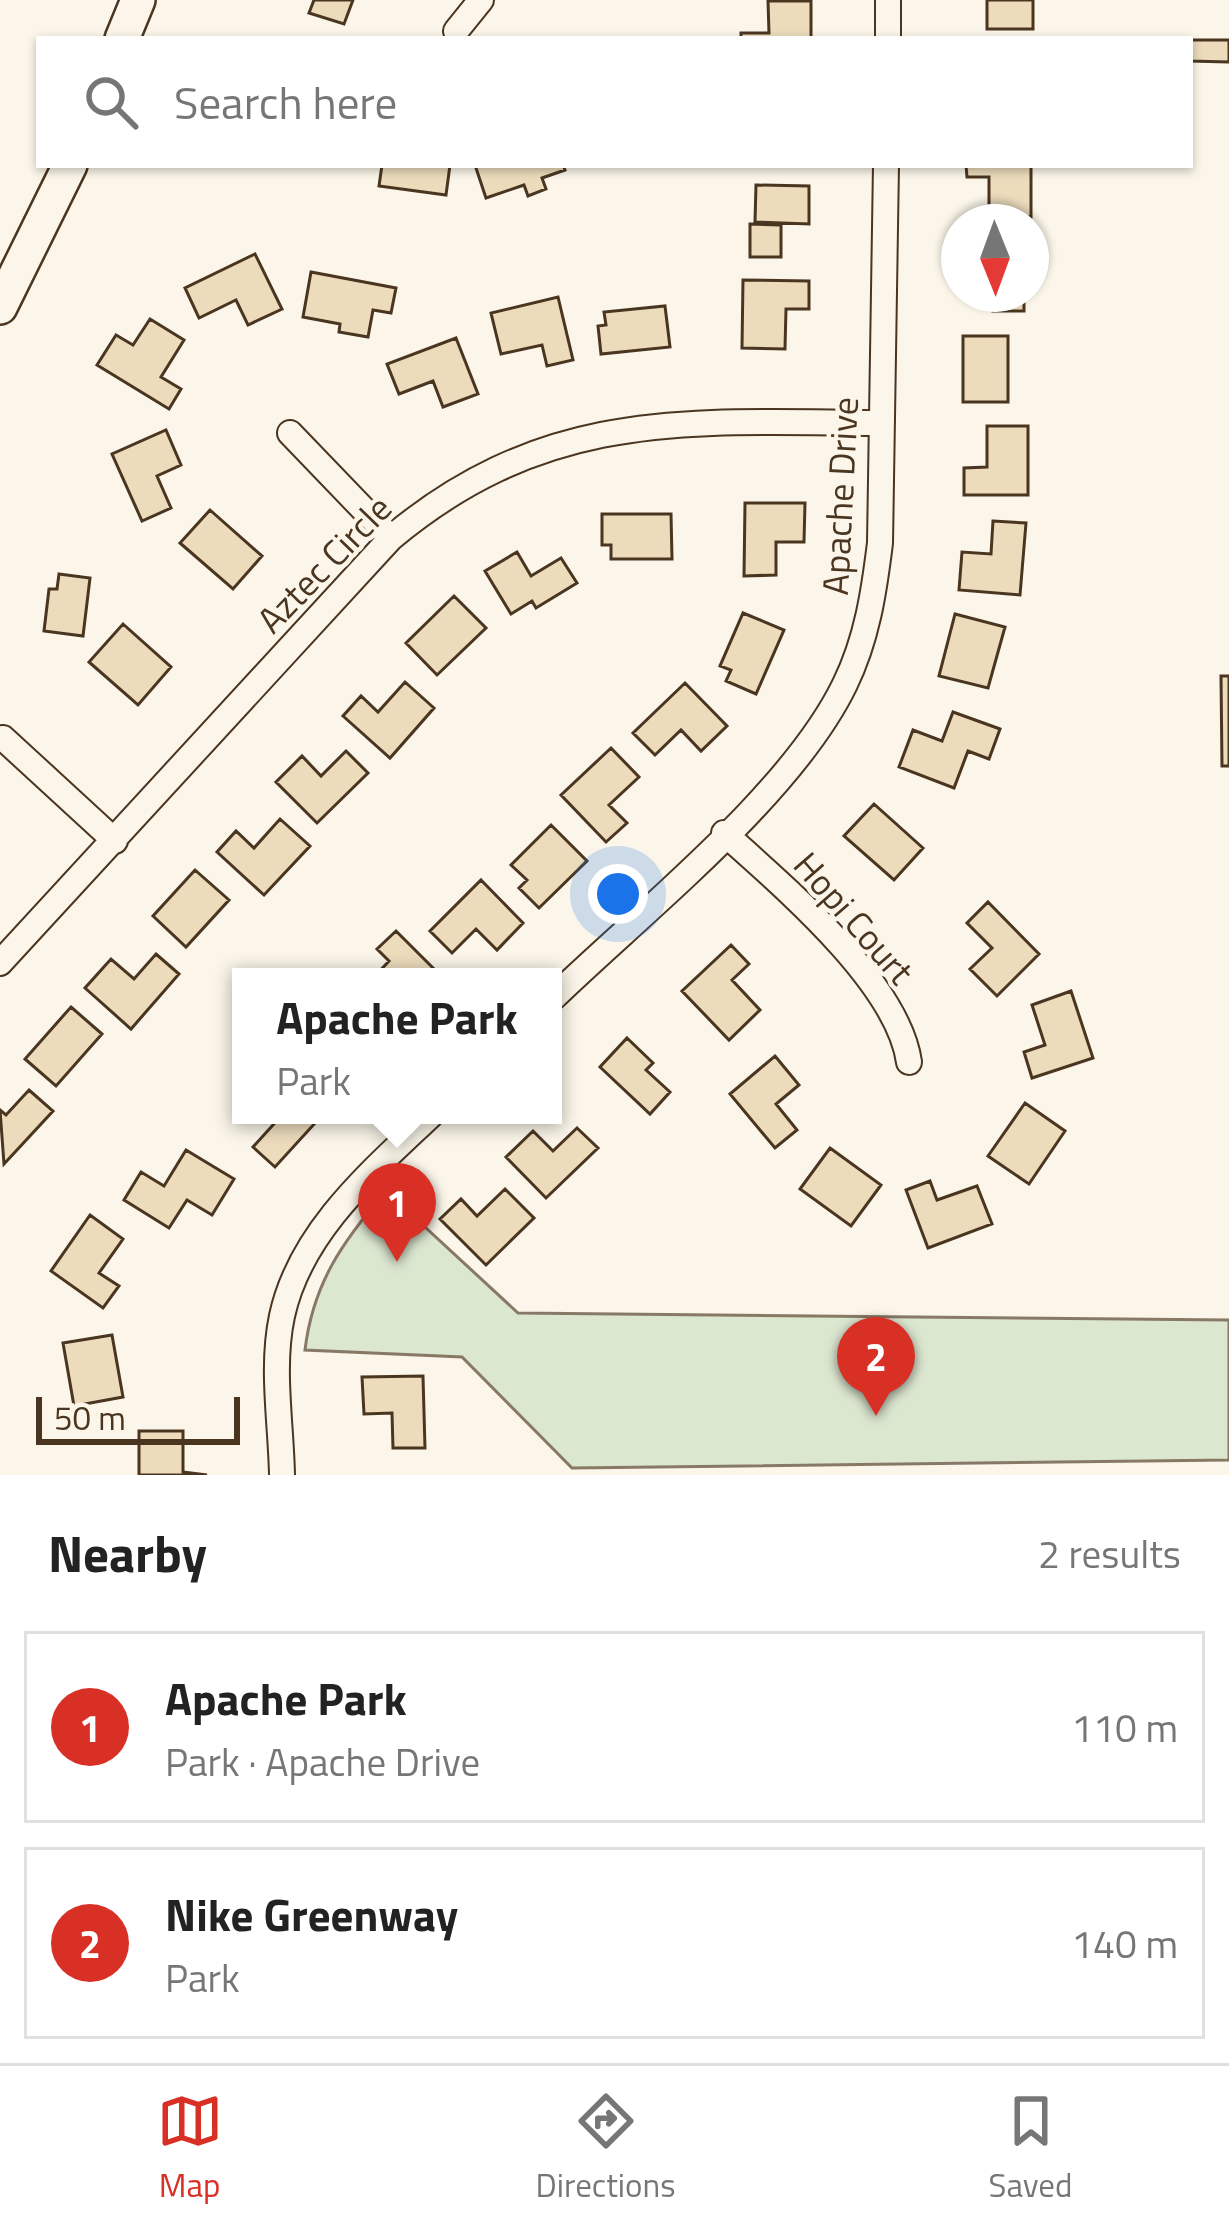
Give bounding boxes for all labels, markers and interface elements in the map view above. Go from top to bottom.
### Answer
search box [36,36,1193,168]
text: Search here [174,68,397,136]
icon: search [78,69,144,135]
north arrow [941,204,1049,312]
street label: Apache Drive [807,396,872,596]
street label: Aztec Circle [243,482,404,645]
street label: Hopi Court [781,839,928,996]
your location [588,864,648,924]
popup [232,968,562,1124]
text: Apache Park [276,983,518,1051]
text: Park [276,1051,351,1110]
pin: 1 [358,1163,436,1262]
pin: 2 [837,1317,915,1416]
scale bar [36,1391,240,1444]
text: 50 m [54,1393,126,1443]
text: Nearby [48,1514,207,1592]
text: 2 results [1038,1524,1181,1583]
text: Apache Park [165,1664,407,1732]
text: 1 [79,1698,101,1757]
text: 110 m [1071,1698,1178,1757]
text: Park · Apache Drive [165,1732,480,1791]
text: Nike Greenway [165,1880,458,1948]
text: 2 [79,1914,101,1973]
text: 140 m [1071,1914,1178,1973]
text: Park [165,1948,240,2007]
tab: Map [157,2088,223,2210]
tab: Directions [536,2088,676,2210]
tab: Saved [989,2088,1072,2210]

